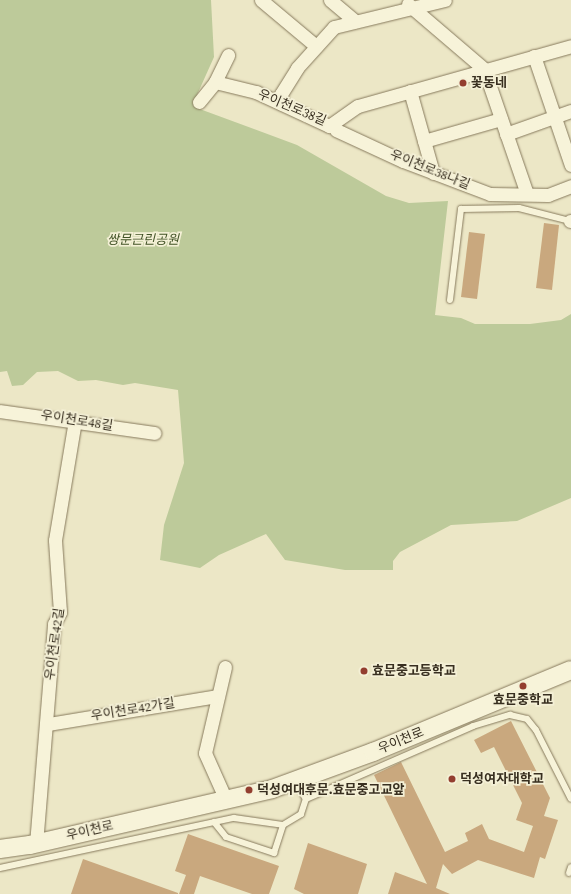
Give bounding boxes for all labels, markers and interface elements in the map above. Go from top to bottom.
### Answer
place label: 꽃동네 [471,75,507,91]
marker: 꽃동네 [458,78,468,88]
street label: 우이천로38길 [255,87,329,129]
street label: 우이천로38나길 [388,147,472,193]
park label: 쌍문근린공원 [107,232,179,248]
street label: 우이천로48길 [40,408,114,434]
street label: 우이천로42길 [42,607,68,681]
place label: 효문중고등학교 [372,663,456,679]
marker: 효문중고등학교 [359,666,369,676]
marker: 효문중학교 [518,681,528,691]
place label: 효문중학교 [493,692,553,708]
street label: 우이천로42가길 [90,696,176,724]
street label: 우이천로 [376,725,426,757]
place label: 덕성여자대학교 [460,771,544,787]
marker: 덕성여자대학교 [447,774,457,784]
place label: 덕성여대후문.효문중고교앞 [257,782,404,798]
marker: 덕성여대후문.효문중고교앞 [244,785,254,795]
street label: 우이천로 [65,818,115,844]

